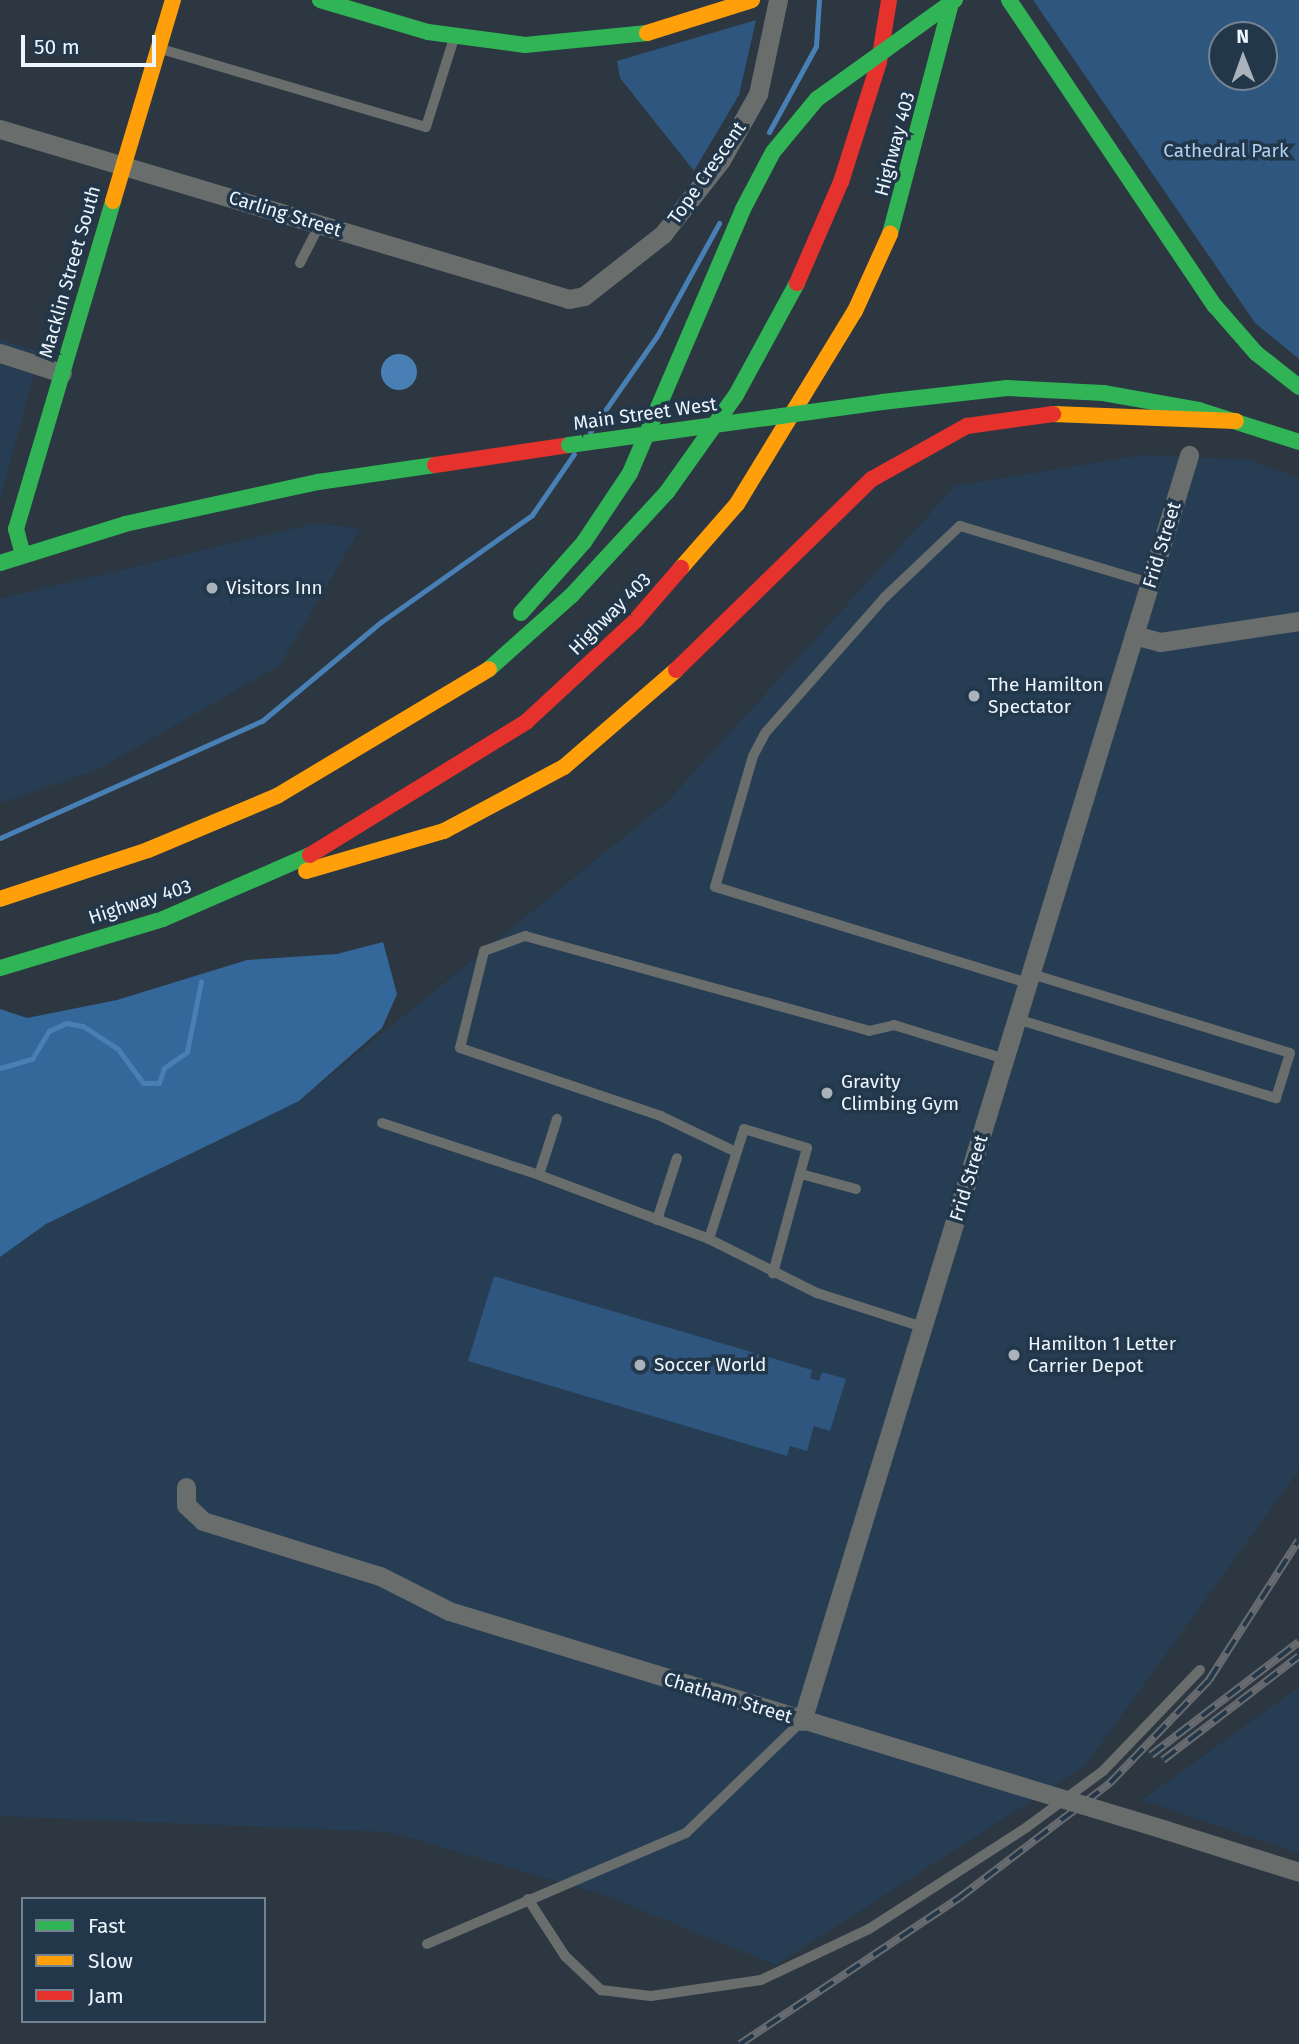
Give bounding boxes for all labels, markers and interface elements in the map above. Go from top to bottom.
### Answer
scale bar [24,21,159,65]
north arrow [1208,21,1278,91]
text: N [1236,25,1249,48]
text: 50 m [34,34,80,60]
street label: Highway 403 [870,89,920,199]
street label: Tope Crescent [663,117,751,229]
park label: Cathedral Park [1163,140,1289,162]
street label: Macklin Street South [34,183,106,361]
street label: Carling Street [226,186,344,242]
street label: Main Street West [572,393,718,435]
street label: Frid Street [1138,499,1186,591]
street label: Highway 403 [564,568,656,660]
place label: Visitors Inn [226,577,323,599]
marker: Visitors Inn [204,580,220,596]
place label: The Hamilton Spectator [988,674,1104,718]
marker: The Hamilton Spectator [966,688,982,704]
street label: Highway 403 [86,875,194,929]
place label: Gravity Climbing Gym [841,1071,959,1115]
marker: Gravity Climbing Gym [819,1085,835,1101]
street label: Frid Street [945,1132,993,1224]
place label: Hamilton 1 Letter Carrier Depot [1028,1333,1176,1377]
marker: Hamilton 1 Letter Carrier Depot [1006,1347,1022,1363]
place label: Soccer World [654,1354,766,1376]
marker: Soccer World [632,1357,648,1373]
street label: Chatham Street [661,1668,795,1728]
legend [21,1897,266,2023]
text: Fast [88,1913,126,1939]
text: Slow [88,1948,133,1974]
text: Jam [88,1983,124,2009]

